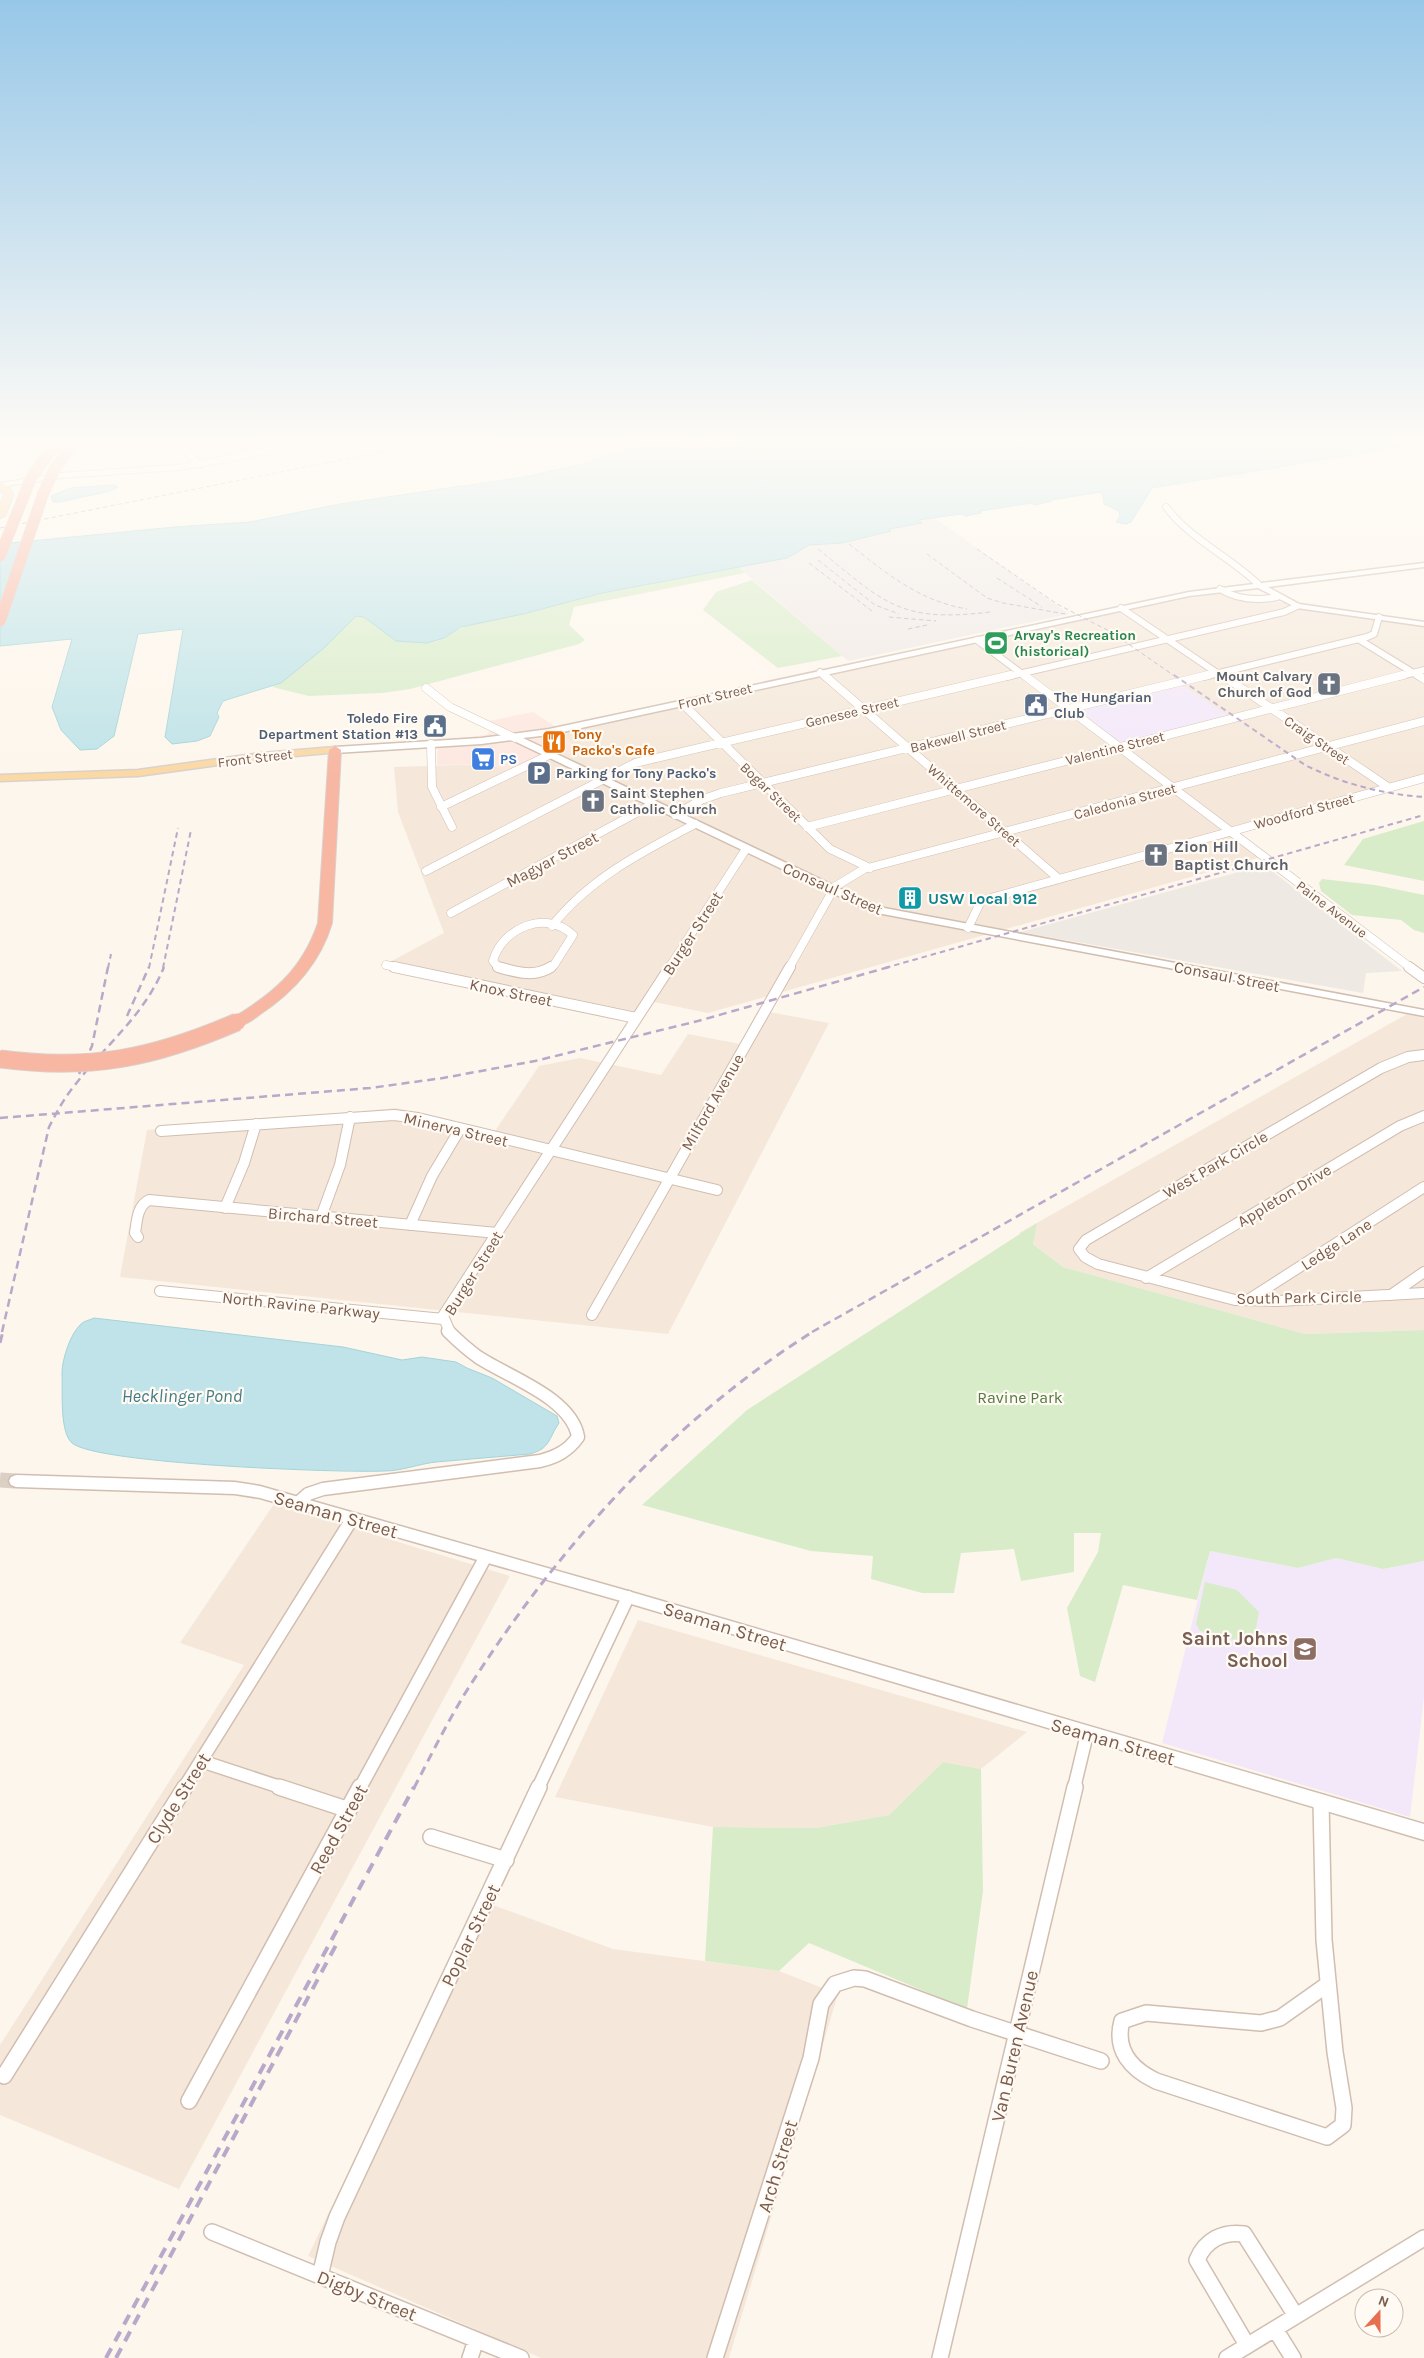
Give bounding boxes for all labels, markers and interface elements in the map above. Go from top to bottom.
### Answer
place label: Arvay's Recreation (historical) [1014,627,1136,660]
sports icon: Arvay's Recreation (historical) [983,630,1009,656]
place label: Mount Calvary Church of God [1216,668,1312,701]
church icon: Mount Calvary Church of God [1316,671,1342,697]
street label: Front Street [676,680,754,713]
place label: The Hungarian Club [1054,689,1152,722]
public building icon: The Hungarian Club [1023,692,1049,718]
street label: Genesee Street [804,693,900,731]
place label: Toledo Fire Department Station #13 [259,710,418,743]
street label: Craig Street [1281,712,1353,768]
public building icon: Toledo Fire Department Station #13 [422,713,448,739]
street label: Bakewell Street [908,716,1008,757]
place label: Tony Packo's Cafe [572,726,655,759]
street label: Valentine Street [1064,728,1166,769]
restaurant icon: Tony Packo's Cafe [541,729,567,755]
street label: Front Street [217,745,294,772]
supermarket icon: PS [470,746,496,772]
place label: PS [500,751,517,768]
street label: Bogar Street [736,759,805,826]
parking icon: Parking for Tony Packo's [526,760,552,786]
street label: Whittemore Street [924,760,1024,850]
place label: Parking for Tony Packo's [556,765,716,782]
street label: Caledonia Street [1072,780,1178,823]
place label: Saint Stephen Catholic Church [610,785,717,818]
church icon: Saint Stephen Catholic Church [580,788,606,814]
street label: Woodford Street [1252,790,1356,833]
street label: Magyar Street [503,827,601,892]
place label: Zion Hill Baptist Church [1174,837,1289,874]
church icon: Zion Hill Baptist Church [1143,842,1169,868]
street label: Consaul Street [780,858,886,919]
street label: Paine Avenue [1293,877,1371,942]
building icon: USW Local 912 [897,885,923,911]
street label: Burger Street [658,888,727,979]
place label: USW Local 912 [928,889,1037,908]
street label: Consaul Street [1172,957,1281,996]
street label: Knox Street [468,974,554,1011]
street label: Milford Avenue [677,1050,748,1154]
street label: Minerva Street [402,1108,510,1151]
street label: West Park Circle [1159,1127,1271,1202]
street label: Appleton Drive [1234,1160,1335,1231]
street label: Birchard Street [267,1203,379,1232]
street label: Ledge Lane [1297,1215,1375,1274]
street label: Burger Street [440,1228,507,1319]
street label: South Park Circle [1236,1287,1362,1308]
street label: North Ravine Parkway [221,1288,381,1323]
water label: Hecklinger Pond [122,1385,243,1407]
park label: Ravine Park [977,1388,1063,1407]
street label: Seaman Street [271,1487,400,1543]
street label: Seaman Street [660,1598,789,1656]
place label: Saint Johns School [1182,1628,1288,1672]
school or university icon: Saint Johns School [1292,1636,1318,1662]
street label: Seaman Street [1048,1714,1177,1770]
street label: Clyde Street [142,1749,216,1848]
street label: Reed Street [305,1781,373,1878]
street label: Poplar Street [437,1881,505,1990]
street label: Van Buren Avenue [987,1968,1043,2124]
street label: Arch Street [753,2117,802,2215]
street label: Digby Street [314,2266,420,2326]
north arrow [1354,2288,1404,2338]
text: N [1376,2292,1391,2311]

